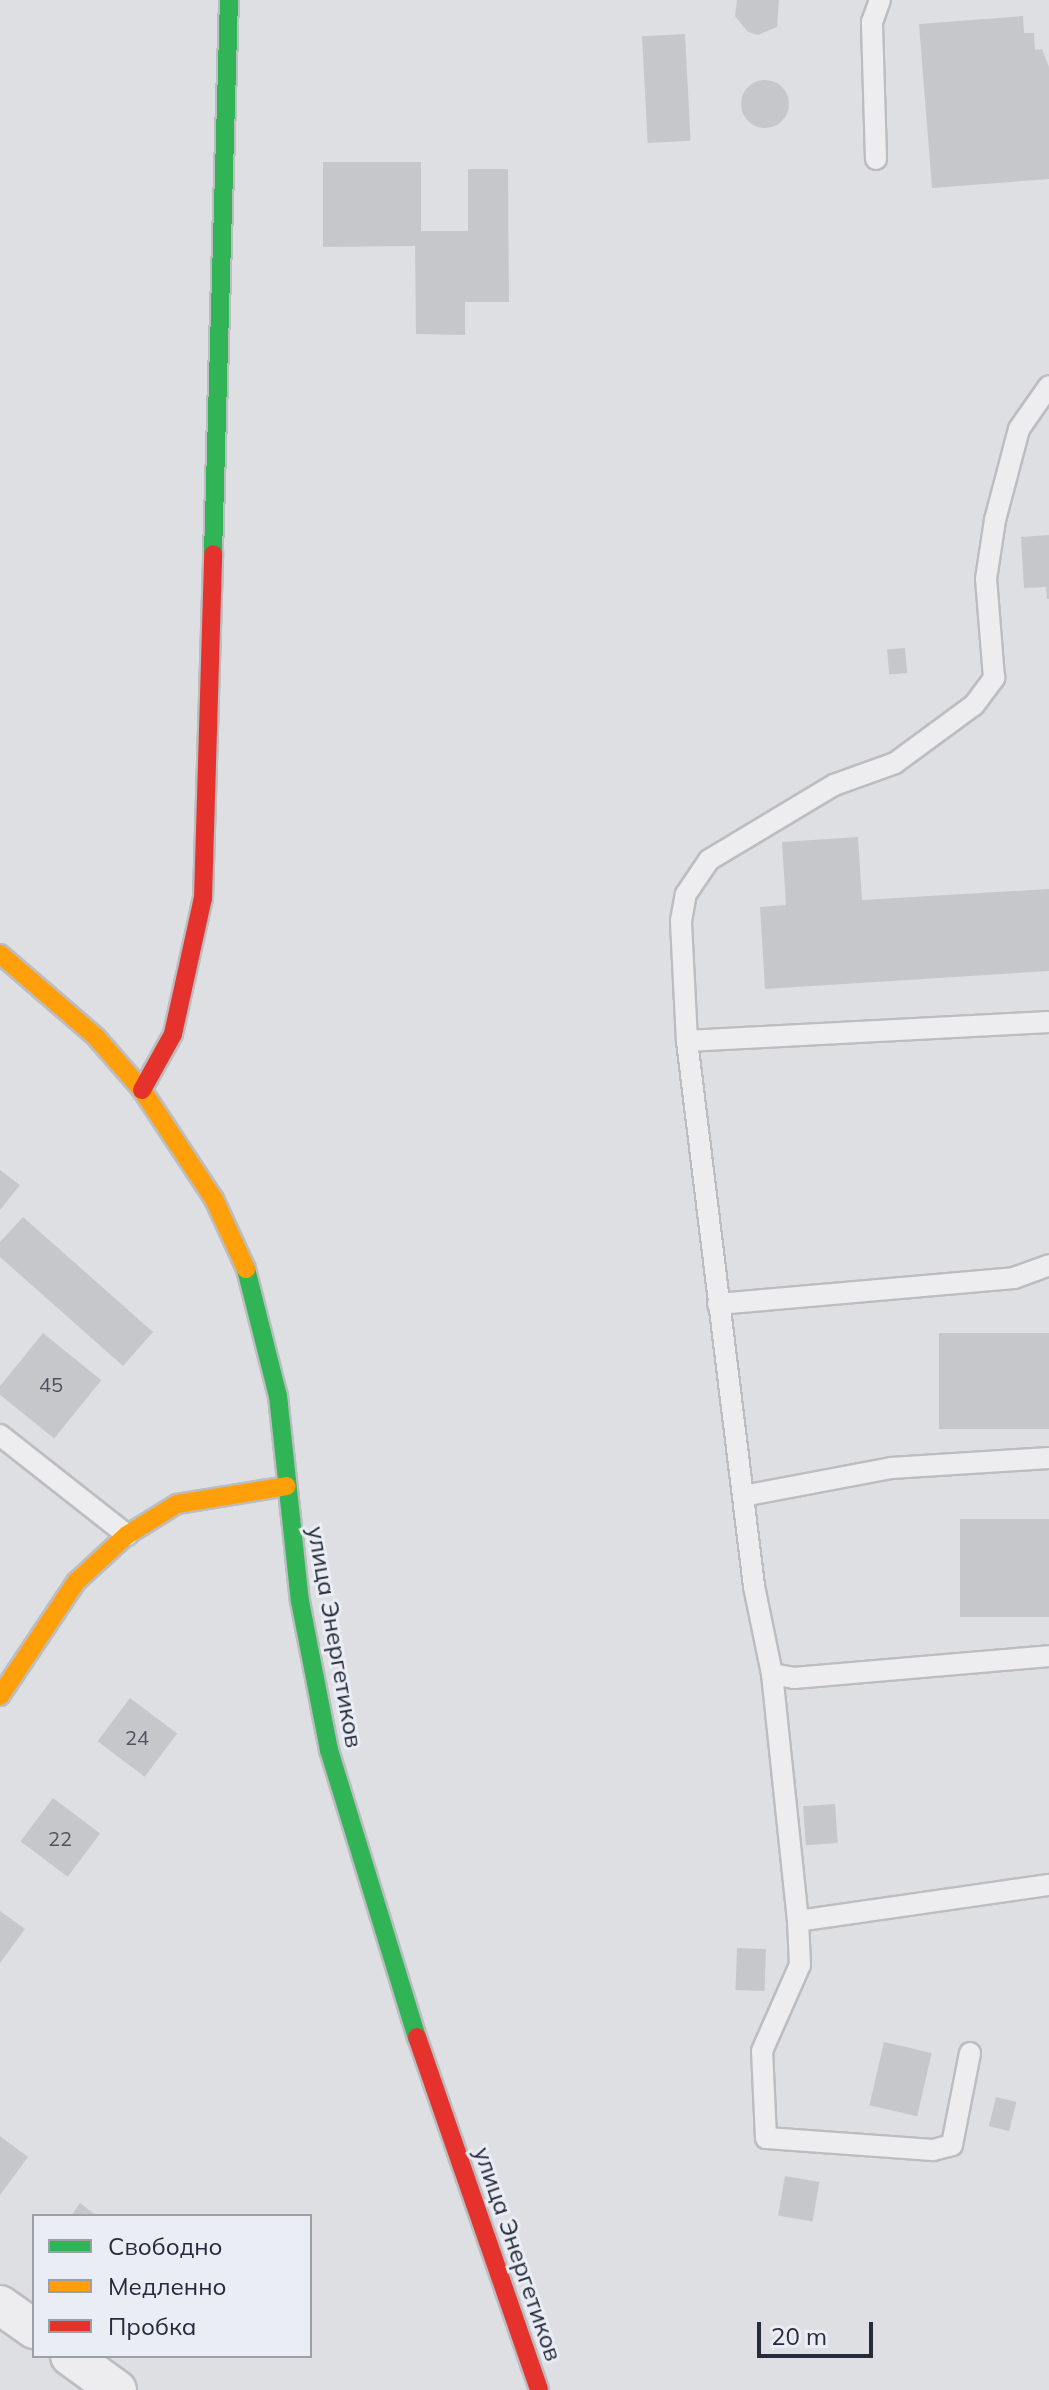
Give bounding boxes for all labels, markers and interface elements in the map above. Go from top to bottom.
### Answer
house number: 45 [39,1372,63,1396]
street label: улица Энергетиков [301,1524,369,1750]
house number: 24 [125,1725,149,1749]
house number: 22 [48,1826,72,1850]
street label: улица Энергетиков [468,2143,568,2365]
legend [32,2214,312,2358]
text: Свободно [108,2231,223,2261]
text: Медленно [108,2271,227,2301]
scale bar [761,2306,877,2356]
text: Пробка [108,2311,196,2341]
text: 20 m [771,2321,827,2351]

